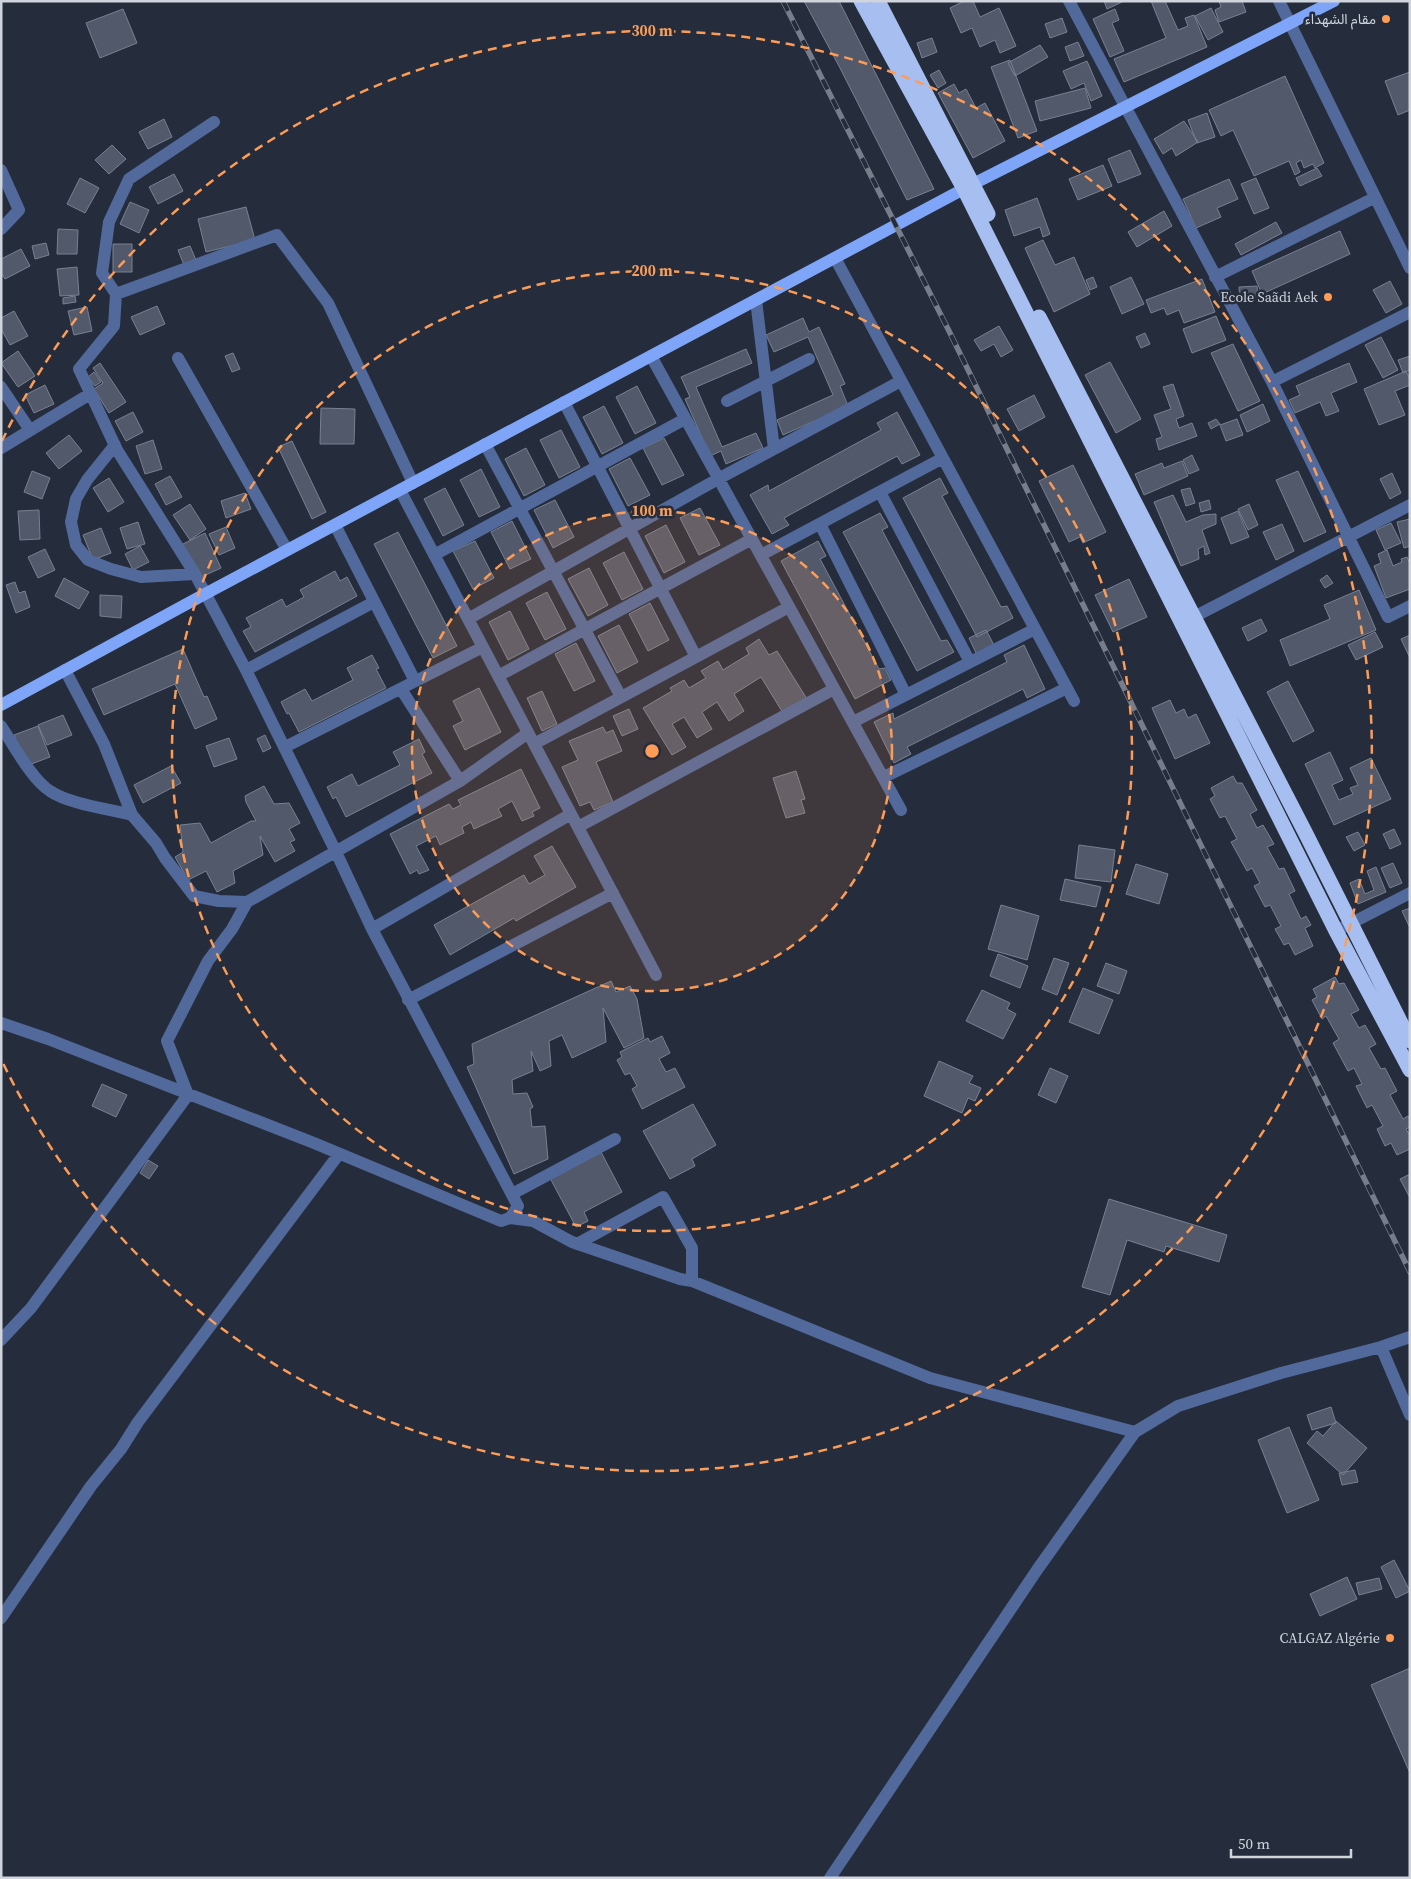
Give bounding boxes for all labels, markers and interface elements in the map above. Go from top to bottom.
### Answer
place label: مقام الشهداء [1305,9,1376,30]
marker: مقام الشهداء [1380,13,1392,25]
text: 300 m [631,20,673,41]
text: 200 m [631,260,673,281]
place label: Ecole Saãdi Aek [1220,287,1318,307]
marker: Ecole Saãdi Aek [1322,291,1334,303]
text: 100 m [631,500,673,521]
centre of rings [643,742,661,760]
place label: CALGAZ Algérie [1279,1628,1380,1648]
marker: CALGAZ Algérie [1384,1632,1396,1644]
scale bar [1231,1826,1351,1858]
text: 50 m [1238,1833,1270,1854]

